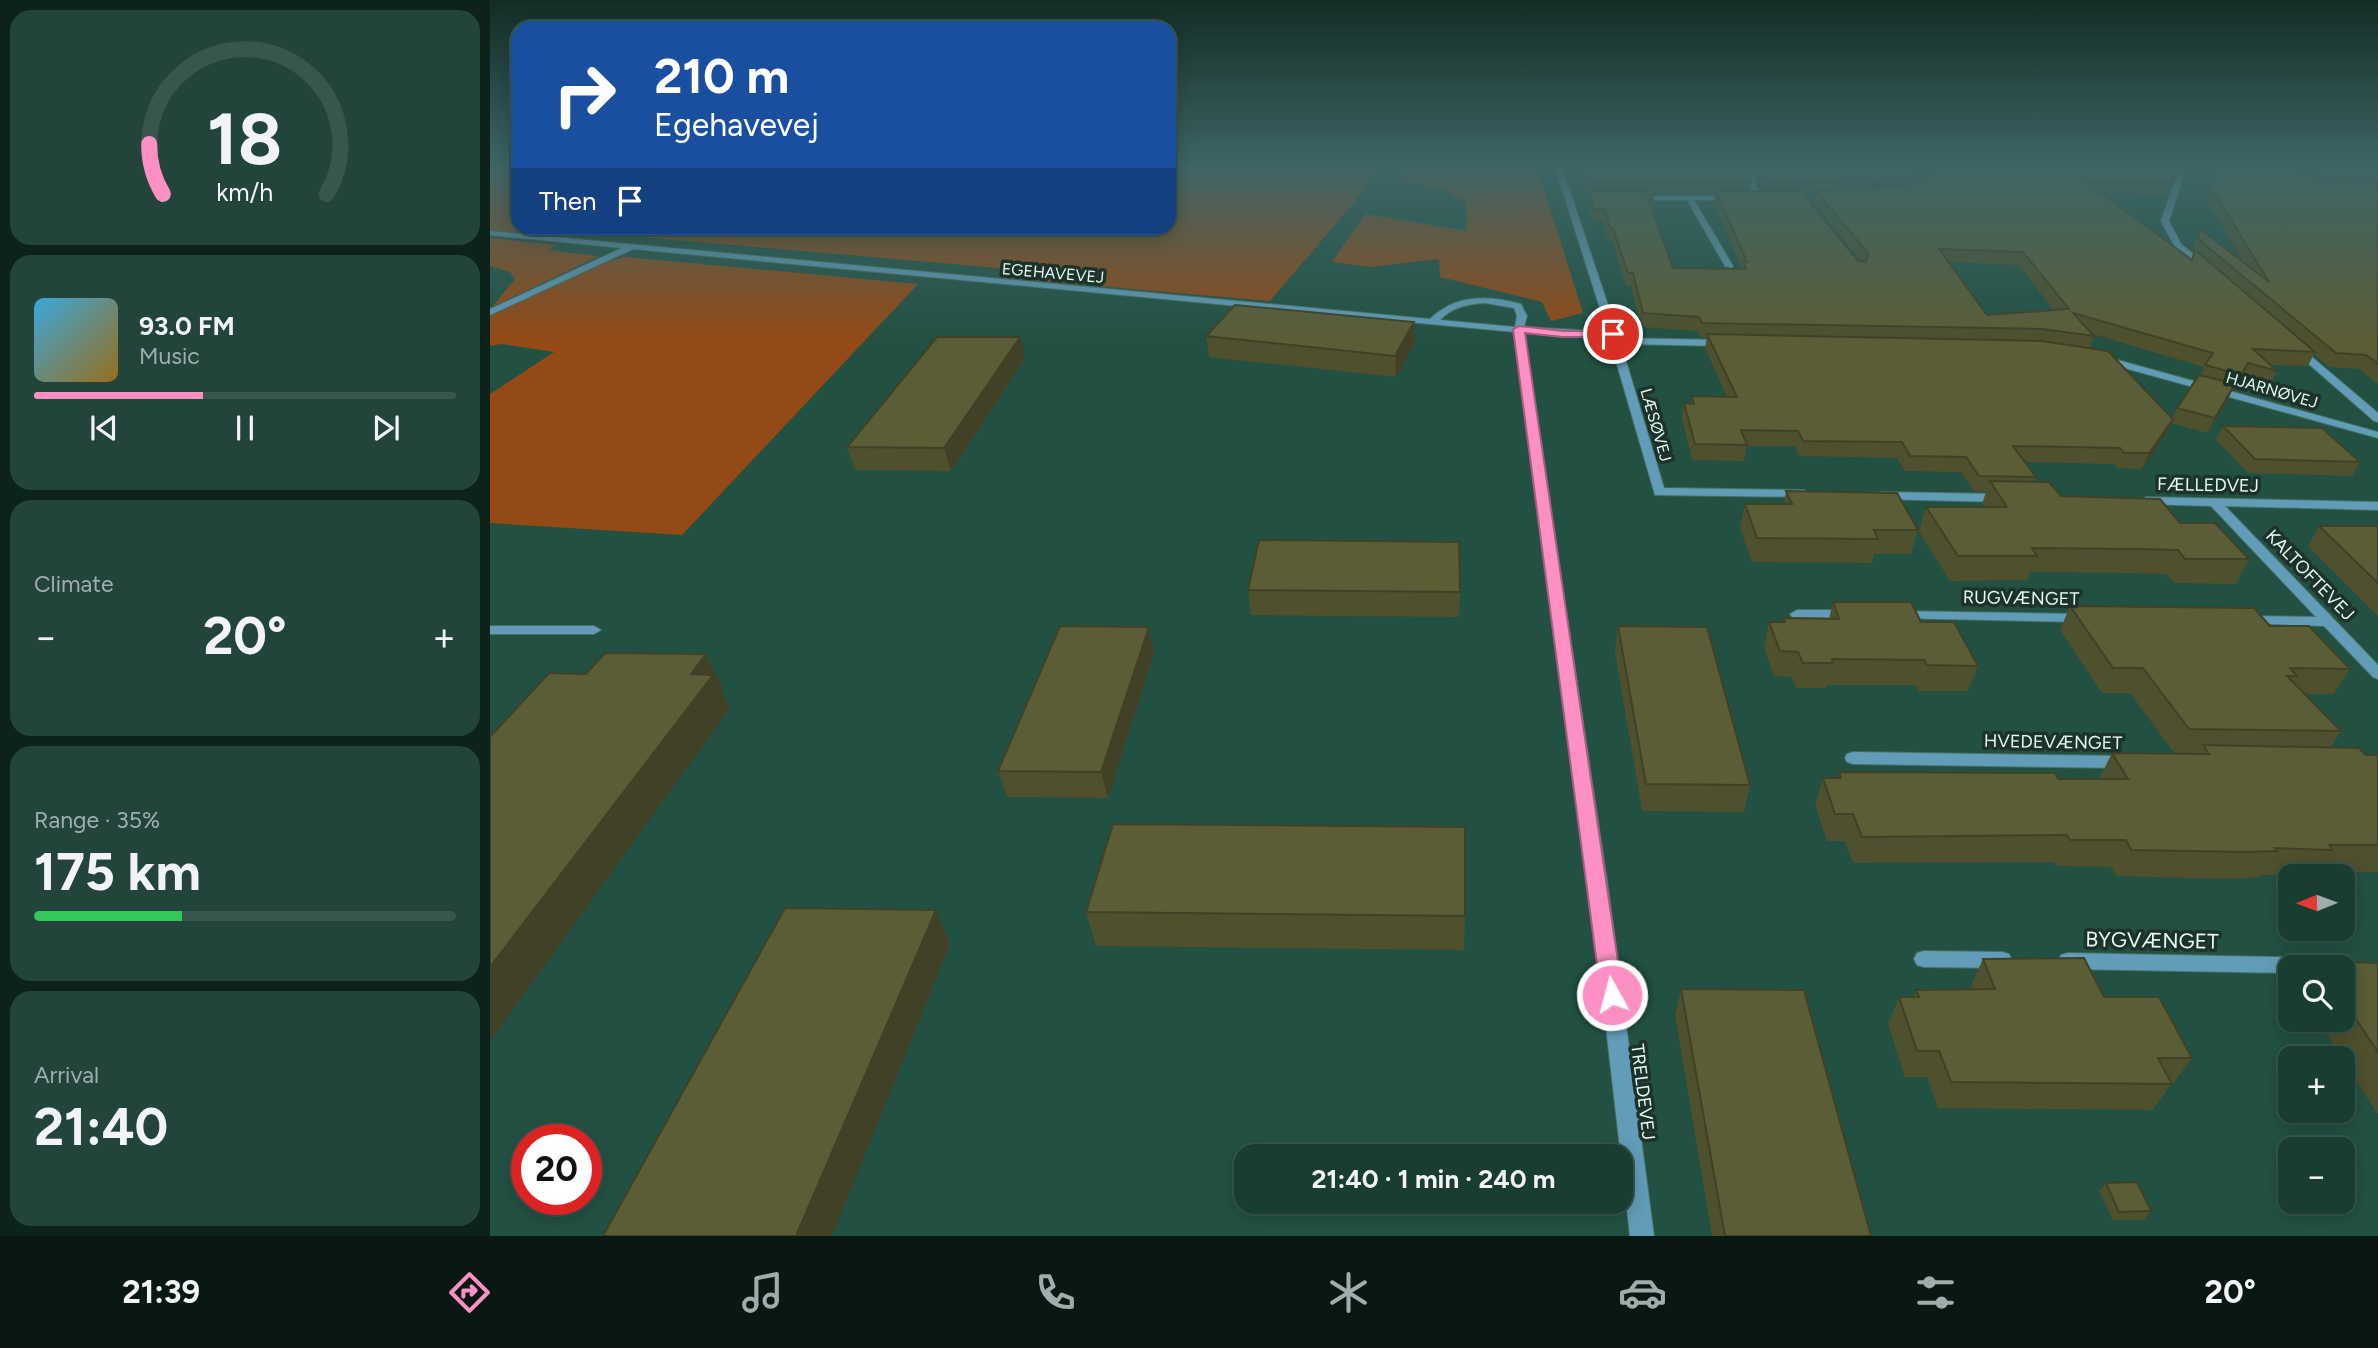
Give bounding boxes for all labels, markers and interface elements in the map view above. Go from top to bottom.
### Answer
text: 210 m [654,46,789,105]
icon: right [539,49,630,140]
text: 18 [207,95,283,182]
text: Egehavevej [654,106,819,144]
text: km/h [216,176,274,206]
icon: arrive [611,182,649,220]
text: Then [539,185,597,217]
street label: EGEHAVEVEJ [1001,259,1105,287]
pin [1583,304,1643,364]
text: 93.0 FM [139,310,235,342]
icon: arrive [1594,315,1632,353]
text: Music [139,342,200,370]
street label: HJARNØVEJ [2224,368,2320,412]
street label: LÆSØVEJ [1636,386,1676,464]
icon: previous [85,409,123,447]
icon: pause [226,409,264,447]
icon: next [367,409,405,447]
street label: FÆLLEDVEJ [2157,473,2259,497]
street label: KALTOFTEVEJ [2261,525,2359,625]
text: Climate [34,570,113,598]
street label: RUGVÆNGET [1963,586,2079,610]
text: 20° [203,605,287,667]
text: − [34,614,58,660]
text: + [432,614,456,660]
street label: HVEDEVÆNGET [1984,730,2122,754]
text: Range · 35% [34,806,160,834]
text: 175 km [34,841,201,903]
north arrow [2278,864,2356,942]
map controls [2278,864,2355,1214]
street label: BYGVÆNGET [2085,926,2219,954]
button: search [2278,955,2355,1032]
position arrow [1575,958,1649,1032]
street label: TRELDEVEJ [1626,1043,1660,1141]
button: + [2278,1046,2355,1123]
text: Arrival [34,1061,99,1089]
text: 21:40 [34,1096,168,1158]
speed limit sign: 20 [511,1124,602,1215]
button: − [2278,1137,2355,1214]
text: 21:40 · 1 min · 240 m [1311,1163,1556,1195]
icon: directions [445,1268,494,1317]
icon: music [738,1268,787,1317]
icon: phone [1031,1268,1080,1317]
icon: climate [1324,1268,1373,1317]
icon: car [1618,1268,1667,1317]
icon: filters [1911,1268,1960,1317]
text: 21:39 [122,1273,200,1311]
text: 20° [2204,1273,2256,1311]

